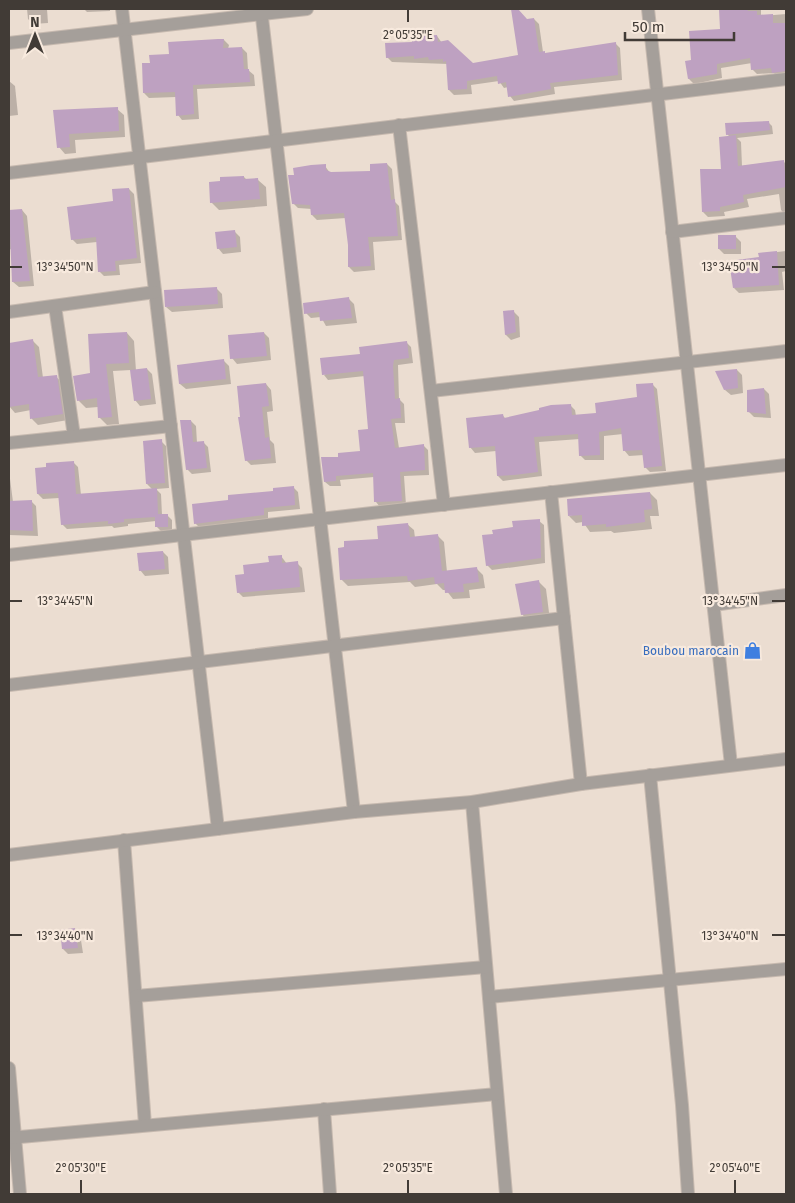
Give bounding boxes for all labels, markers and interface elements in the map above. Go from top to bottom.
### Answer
north arrow [10,10,60,60]
scale bar [625,10,734,42]
text: N [30,14,40,31]
text: 50 m [632,18,665,36]
text: 2°05'35"E [383,28,433,42]
text: 13°34'50"N [36,260,94,274]
text: 13°34'50"N [701,260,759,274]
text: 13°34'45"N [37,594,93,608]
text: 13°34'45"N [702,594,758,608]
shop icon: Boubou marocain [743,641,763,661]
place label: Boubou marocain [643,644,739,658]
text: 13°34'40"N [36,929,94,943]
text: 13°34'40"N [701,929,759,943]
text: 2°05'30"E [56,1161,106,1175]
text: 2°05'35"E [383,1161,433,1175]
text: 2°05'40"E [710,1161,760,1175]

